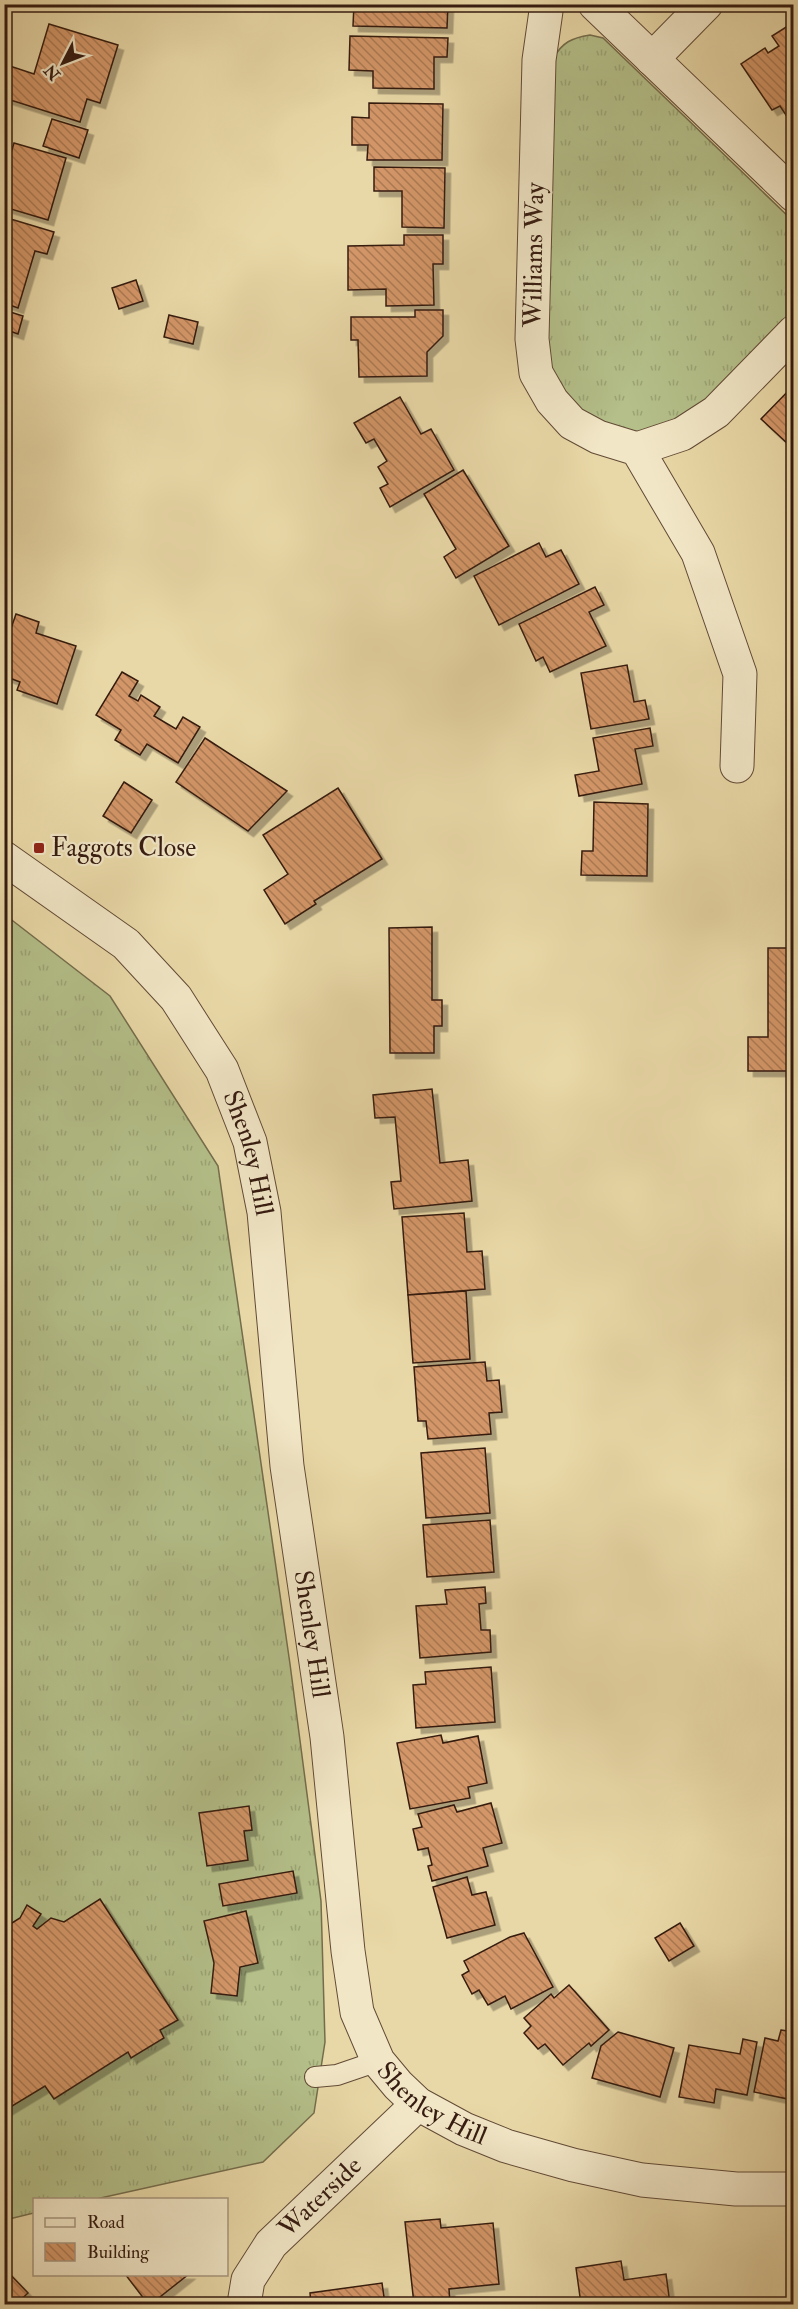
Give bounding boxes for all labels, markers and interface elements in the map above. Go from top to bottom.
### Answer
north arrow [33,33,93,93]
text: N [40,60,65,85]
street label: Williams Way [517,182,551,329]
place label: Faggots Close [51,832,196,864]
marker: Faggots Close [32,841,46,855]
street label: Shenley Hill [216,1086,280,1219]
street label: Shenley Hill [287,1568,337,1700]
street label: Shenley Hill [369,2055,492,2153]
street label: Waterside [271,2150,369,2245]
legend [33,2198,228,2276]
text: Road [87,2211,125,2234]
text: Building [87,2241,150,2264]

